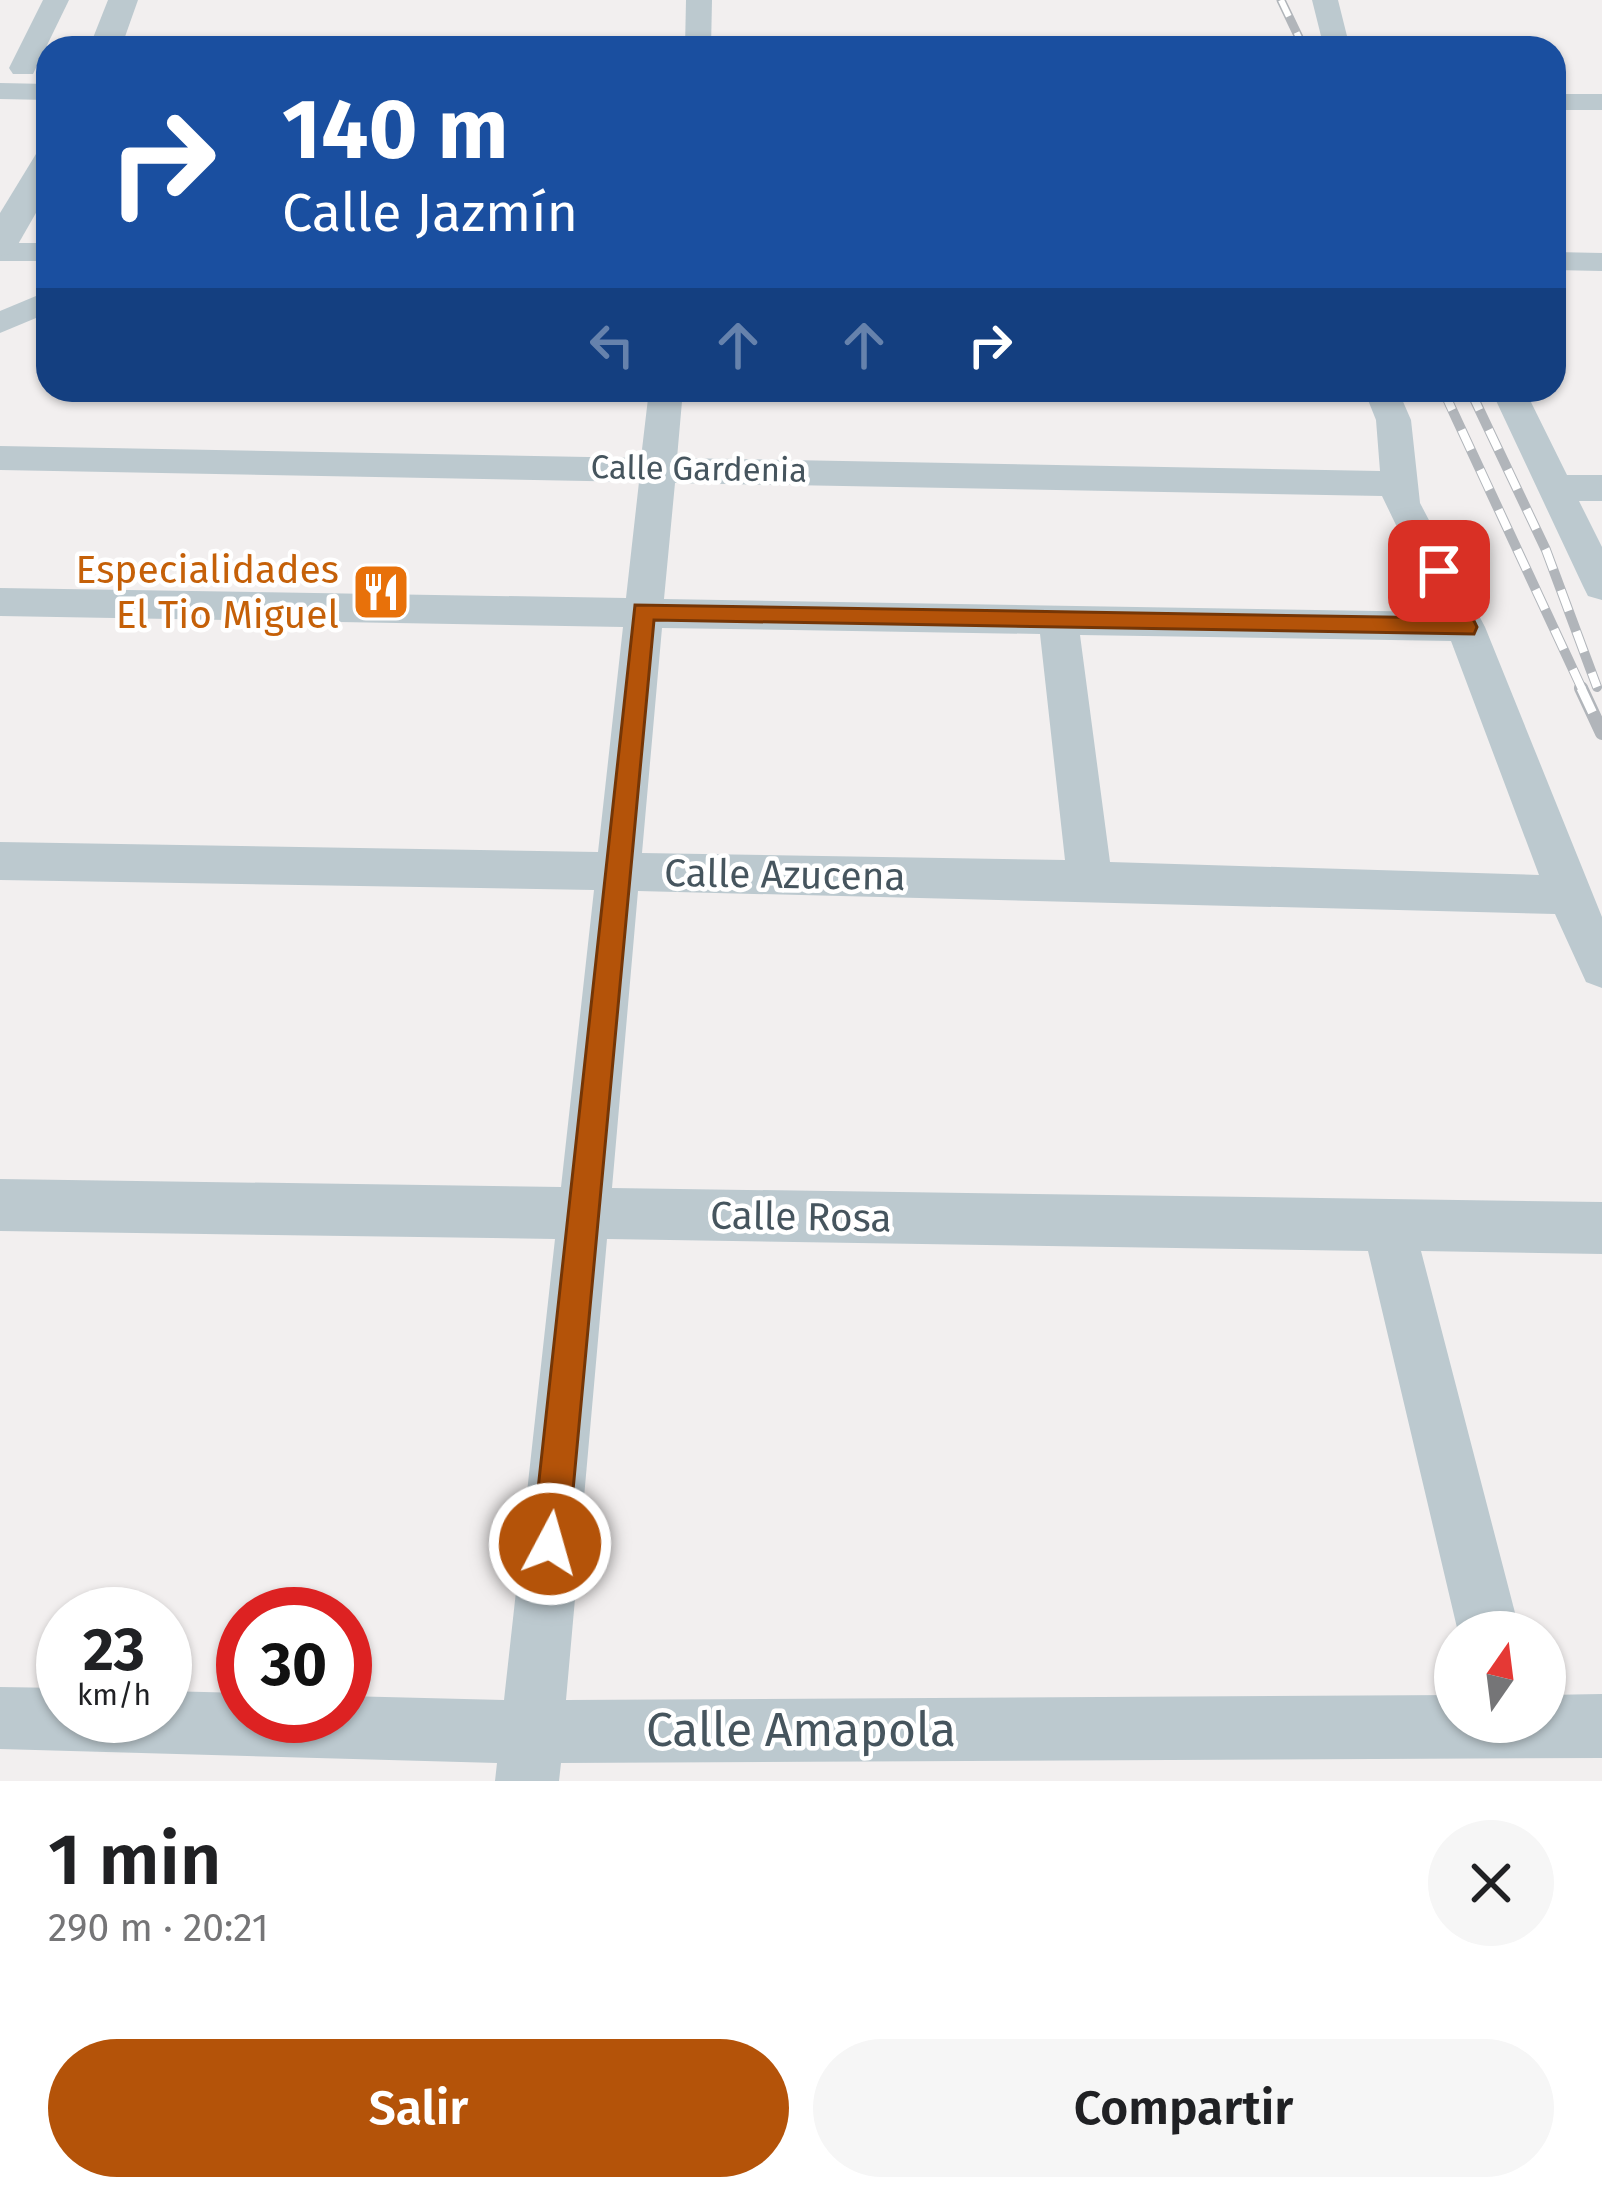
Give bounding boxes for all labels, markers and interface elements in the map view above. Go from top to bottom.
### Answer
text: 140 m [282,79,508,180]
icon: right [84,84,240,240]
text: Calle Jazmín [282,181,578,245]
icon: left [579,312,645,378]
icon: ahead [705,312,771,378]
icon: ahead [831,312,897,378]
icon: right [957,312,1023,378]
street label: Calle Gardenia [590,447,808,491]
pin [1388,520,1490,622]
icon: arrive [1406,538,1472,604]
place label: Especialidades El Tio Miguel [75,547,339,638]
restaurant icon: Especialidades El Tio Miguel [350,561,412,623]
street label: Calle Azucena [664,850,906,900]
street label: Calle Rosa [710,1192,892,1242]
position arrow [487,1481,613,1607]
speed limit sign: 30 [216,1587,372,1743]
north arrow [1434,1611,1566,1743]
map controls [1434,1611,1566,1743]
text: 23 [83,1614,145,1686]
text: km/h [77,1677,151,1713]
street label: Calle Amapola [646,1701,956,1759]
text: 1 min [48,1817,221,1903]
button: close [1428,1820,1554,1946]
text: 290 m · 20:21 [48,1905,269,1951]
button: Salir [48,2039,789,2177]
button: Compartir [813,2039,1554,2177]

